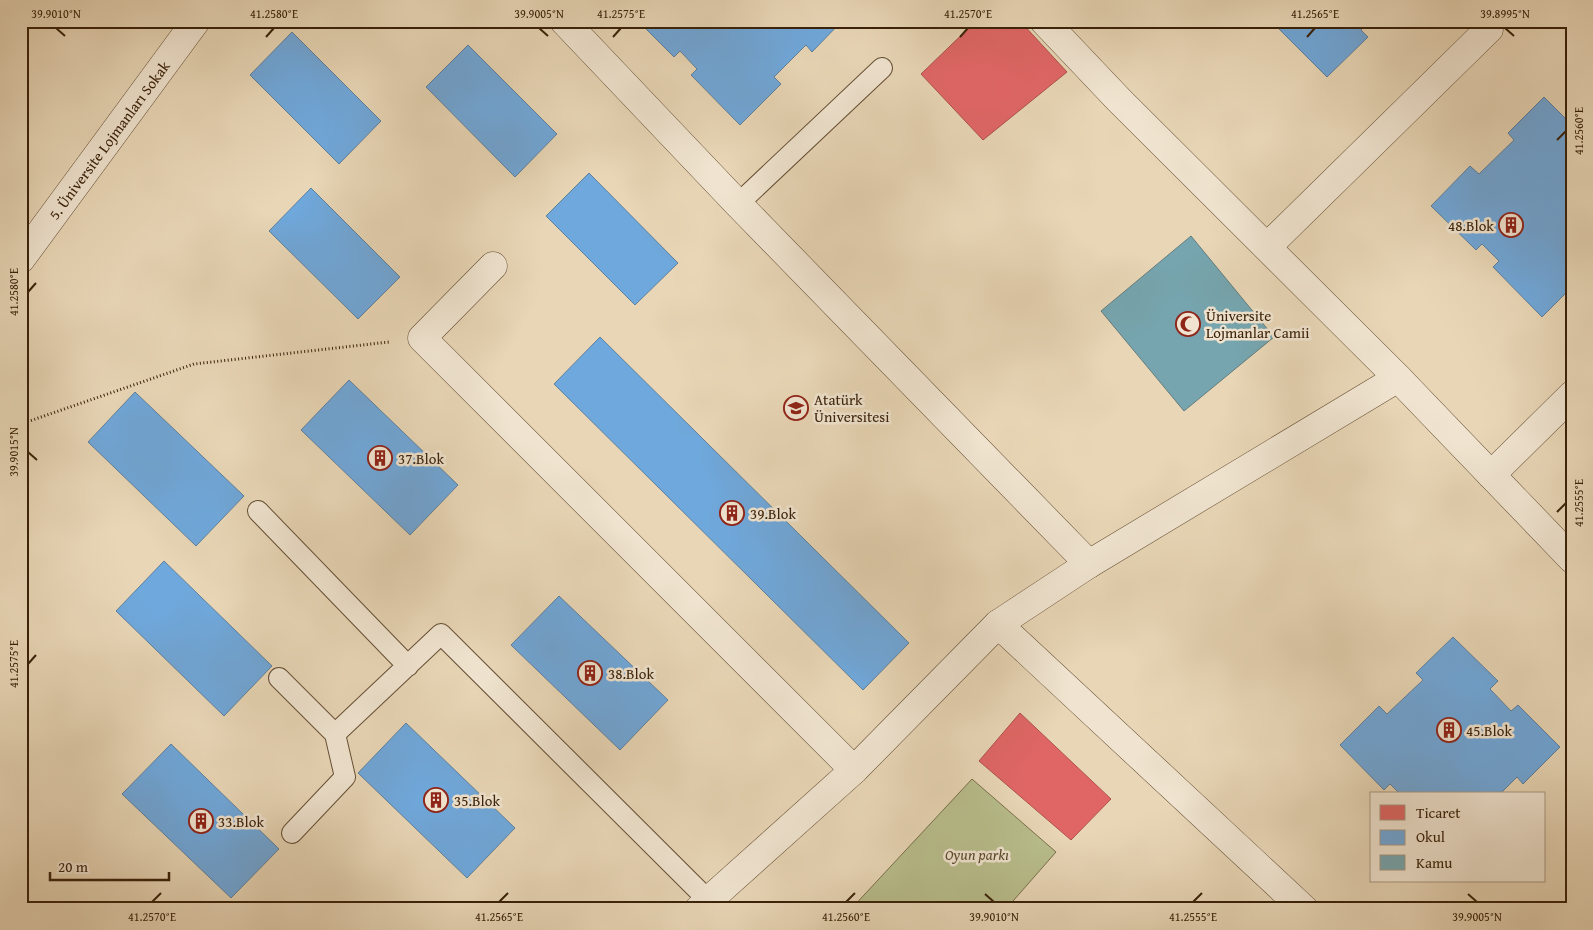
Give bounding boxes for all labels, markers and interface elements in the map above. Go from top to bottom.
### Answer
text: 39.9010°N [31,5,81,22]
text: 41.2580°E [250,5,298,22]
text: 39.9005°N [514,5,564,22]
text: 41.2575°E [597,5,645,22]
text: 41.2570°E [944,5,992,22]
text: 41.2565°E [1291,5,1339,22]
text: 39.8995°N [1480,5,1530,22]
street label: 5. Üniversite Lojmanları Sokak [43,56,174,223]
text: 41.2560°E [1570,107,1587,155]
building icon: 48.Blok [1498,212,1524,238]
place label: 48.Blok [1448,215,1494,236]
text: 41.2580°E [5,268,22,316]
place label: Üniversite Lojmanlar Camii [1206,305,1309,343]
mosque icon: Üniversite Lojmanlar Camii [1175,311,1201,337]
place label: Atatürk Üniversitesi [814,389,890,427]
school or university icon: Atatürk Üniversitesi [783,395,809,421]
text: 39.9015°N [5,427,22,477]
building icon: 37.Blok [367,445,393,471]
place label: 37.Blok [398,448,444,469]
text: 41.2555°E [1570,479,1587,527]
building icon: 39.Blok [719,500,745,526]
place label: 39.Blok [750,503,796,524]
text: 41.2575°E [5,640,22,688]
building icon: 38.Blok [577,660,603,686]
place label: 38.Blok [608,663,654,684]
building icon: 45.Blok [1436,717,1462,743]
place label: 45.Blok [1466,720,1512,741]
building icon: 35.Blok [423,787,449,813]
place label: 35.Blok [454,790,500,811]
legend [1370,792,1546,882]
text: Ticaret [1416,802,1461,823]
building icon: 33.Blok [188,808,214,834]
place label: 33.Blok [218,811,264,832]
text: Okul [1416,826,1445,847]
park label: Oyun parkı [945,844,1009,865]
scale bar [50,850,169,882]
text: Kamu [1416,852,1453,873]
text: 20 m [58,856,89,877]
text: 41.2570°E [128,908,176,925]
text: 41.2565°E [475,908,523,925]
text: 41.2560°E [822,908,870,925]
text: 39.9010°N [969,908,1019,925]
text: 41.2555°E [1169,908,1217,925]
text: 39.9005°N [1452,908,1502,925]

